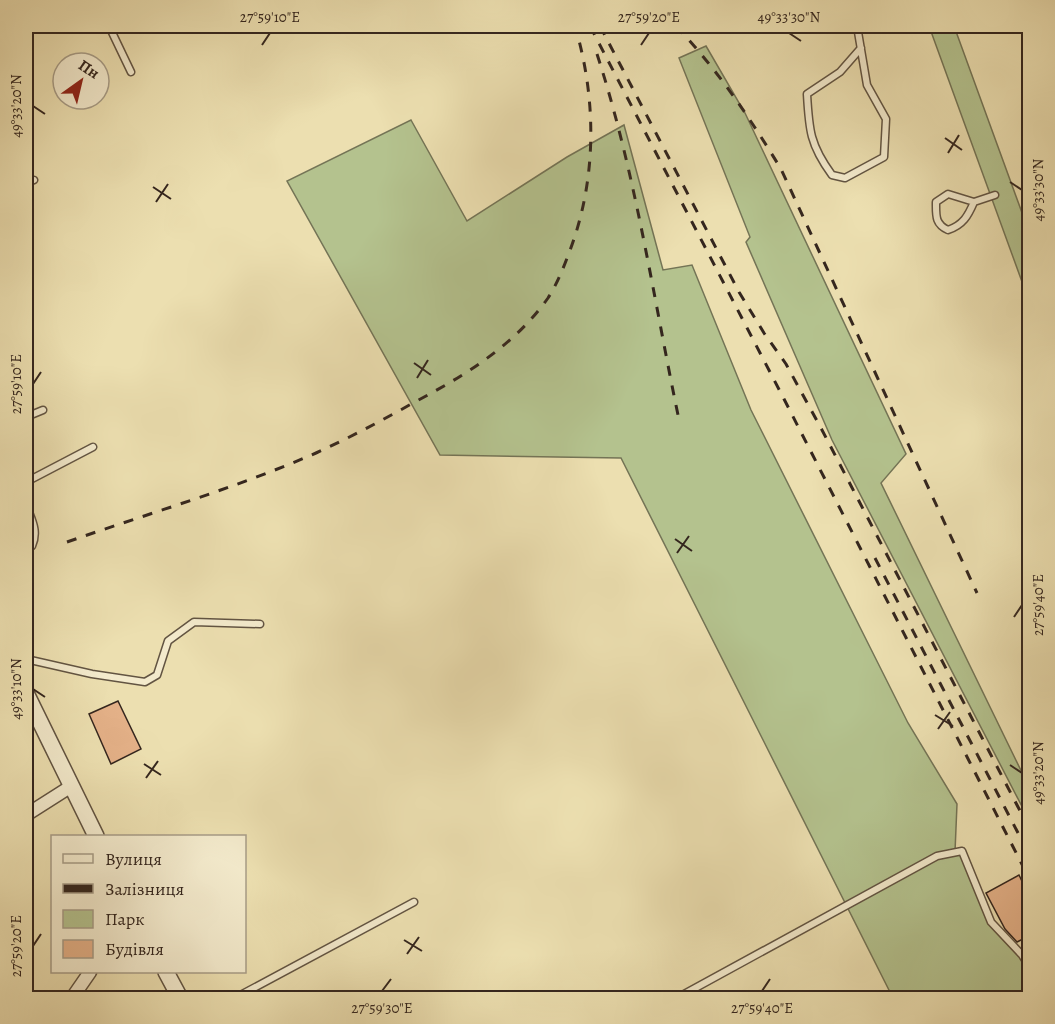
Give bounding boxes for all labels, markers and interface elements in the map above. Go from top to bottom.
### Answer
text: 27°59'10"E [240,7,300,27]
text: 27°59'20"E [618,7,680,27]
text: 49°33'30"N [758,7,821,27]
north arrow [51,51,111,111]
text: Пн [74,54,104,84]
text: 49°33'20"N [6,74,26,138]
text: 49°33'30"N [1028,158,1048,221]
text: 27°59'10"E [6,354,26,414]
text: 27°59'40"E [1028,574,1048,636]
text: 49°33'10"N [6,658,26,720]
text: 49°33'20"N [1028,741,1048,805]
legend [51,835,246,973]
text: Вулиця [105,847,162,871]
text: Залізниця [105,877,184,901]
text: Парк [105,907,145,931]
text: 27°59'20"E [6,915,26,977]
text: Будівля [105,937,164,961]
text: 27°59'30"E [351,998,413,1018]
text: 27°59'40"E [731,998,793,1018]

